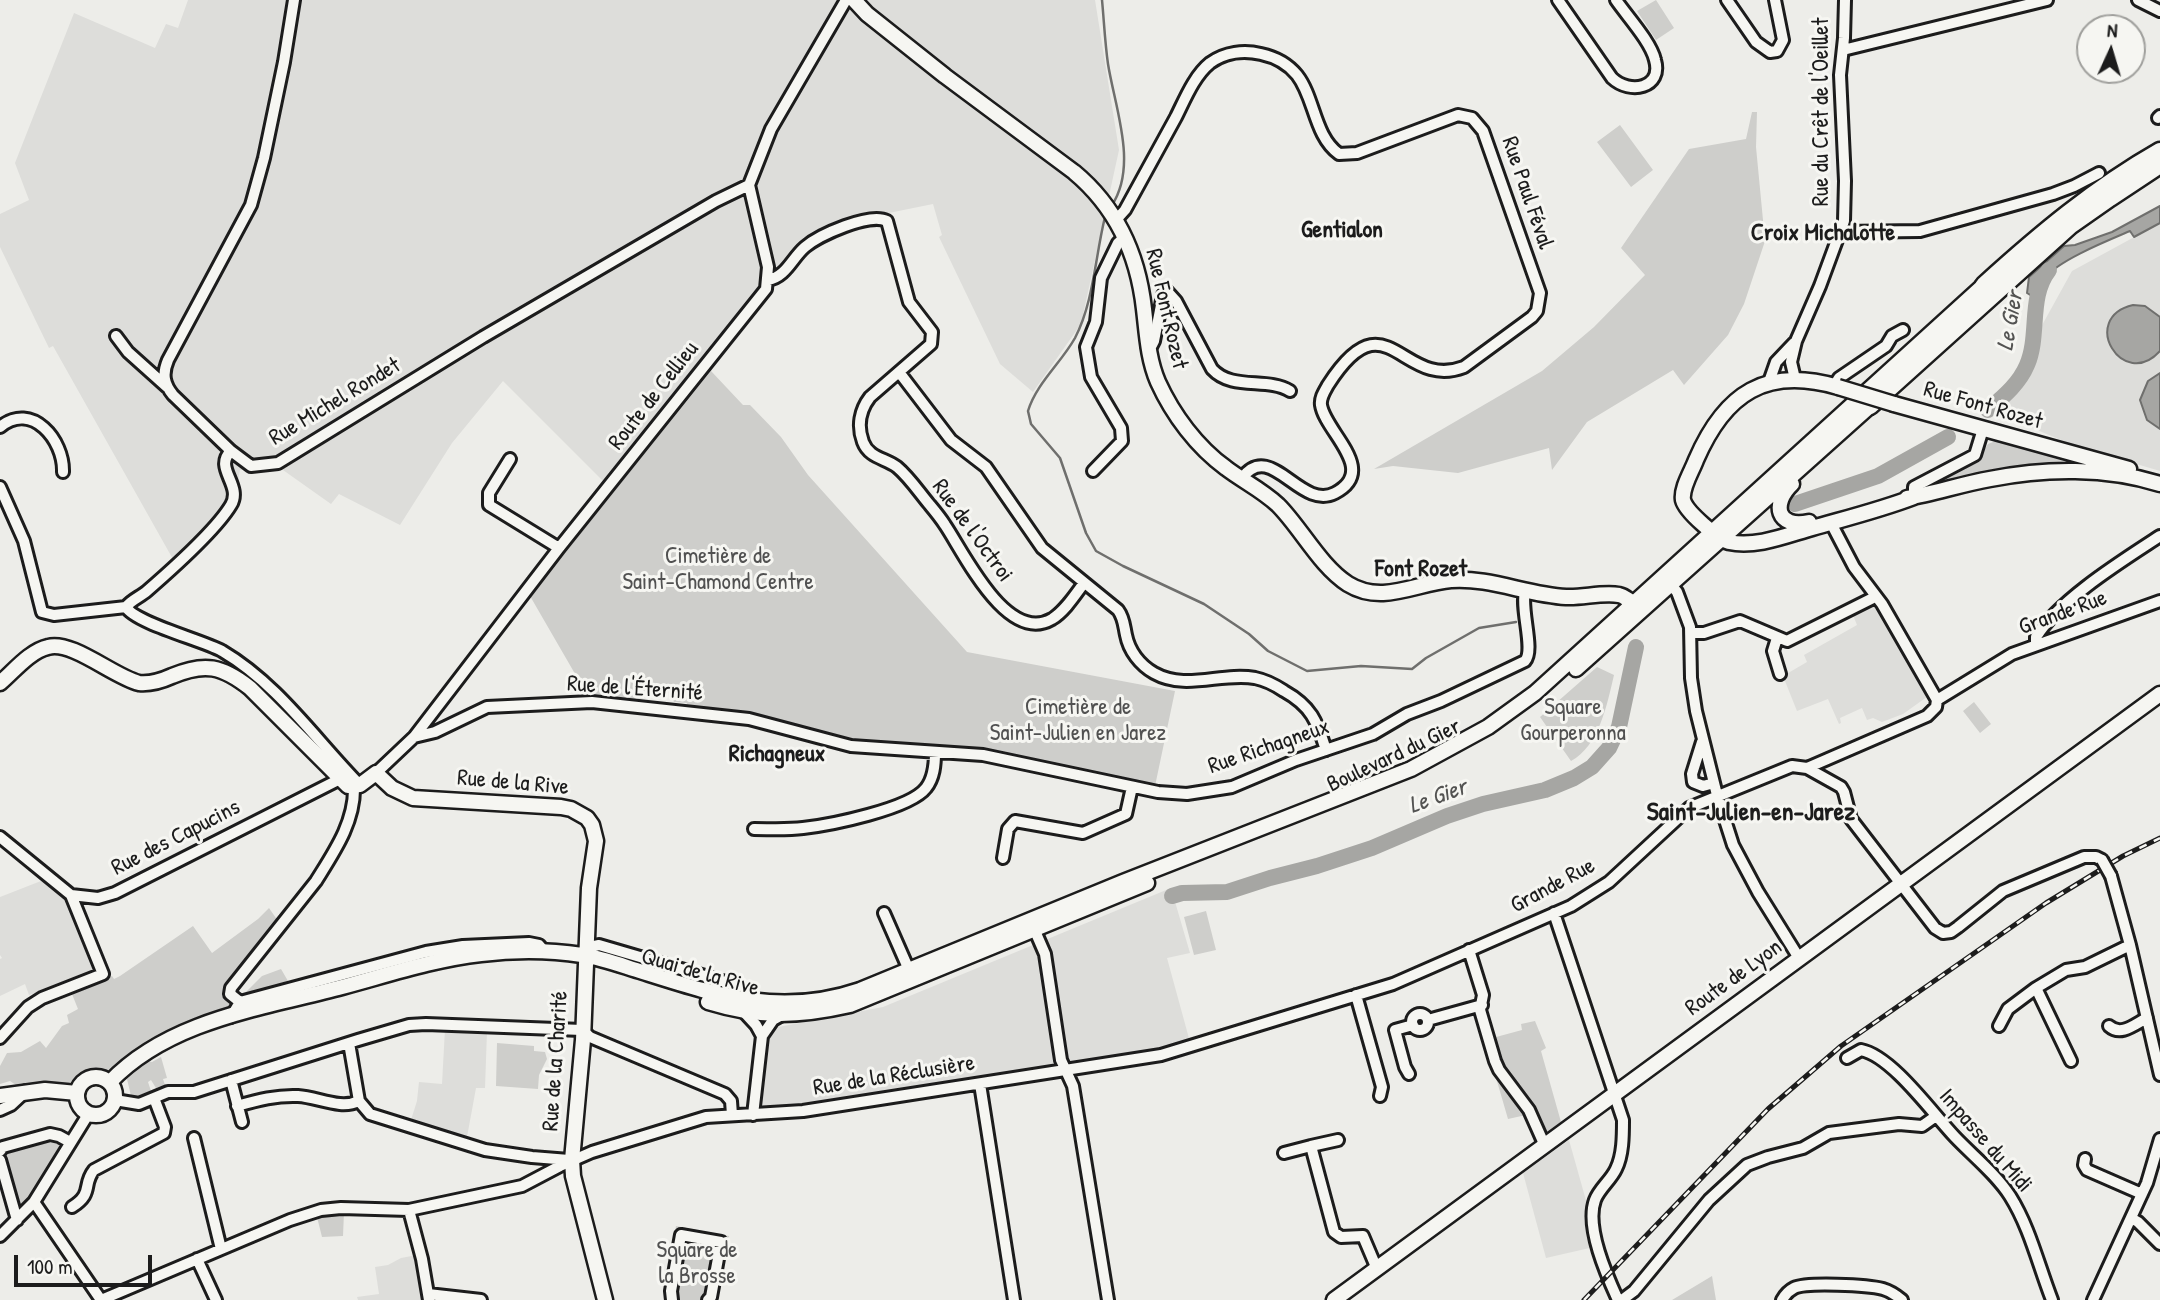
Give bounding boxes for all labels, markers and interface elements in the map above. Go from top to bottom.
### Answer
north arrow [2076,14,2146,84]
text: N [2106,17,2118,43]
street label: Rue du Crêt de l'Oeillet [1808,18,1836,206]
street label: Rue Paul Féval [1495,133,1559,253]
district label: Gentialon [1301,217,1383,245]
district label: Croix Michalotte [1751,220,1895,248]
street label: Rue Font Rozet [1139,246,1193,372]
water label: Le Gier [1992,289,2030,353]
street label: Route de Cellieu [603,336,705,456]
street label: Rue Michel Rondet [264,352,406,452]
street label: Rue Font Rozet [1920,376,2046,436]
street label: Rue de l'Octroi [925,474,1019,588]
park label: Cimetière de Saint-Chamond Centre [622,543,814,597]
district label: Font Rozet [1375,556,1467,584]
street label: Grande Rue [2015,584,2111,642]
street label: Rue de l'Éternité [566,670,704,708]
park label: Cimetière de Saint-Julien en Jarez [990,694,1166,748]
park label: Square Gourperonna [1520,694,1626,748]
street label: Rue Richagneux [1205,713,1333,781]
street label: Boulevard du Gier [1323,713,1465,799]
district label: Richagneux [729,741,825,769]
street label: Rue de la Rive [456,764,570,802]
water label: Le Gier [1405,773,1471,821]
street label: Rue des Capucins [107,794,245,882]
district label: Saint-Julien-en-Jarez [1647,797,1855,829]
street label: Grande Rue [1506,852,1600,920]
street label: Route de Lyon [1680,934,1788,1022]
street label: Quai de la Rive [638,943,762,1003]
street label: Rue de la Charité [537,990,575,1132]
street label: Rue de la Réclusière [811,1050,977,1102]
street label: Impasse du Midi [1932,1083,2038,1199]
park label: Square de la Brosse [657,1237,737,1291]
scale bar [18,1240,156,1284]
text: 100 m [27,1252,73,1281]

